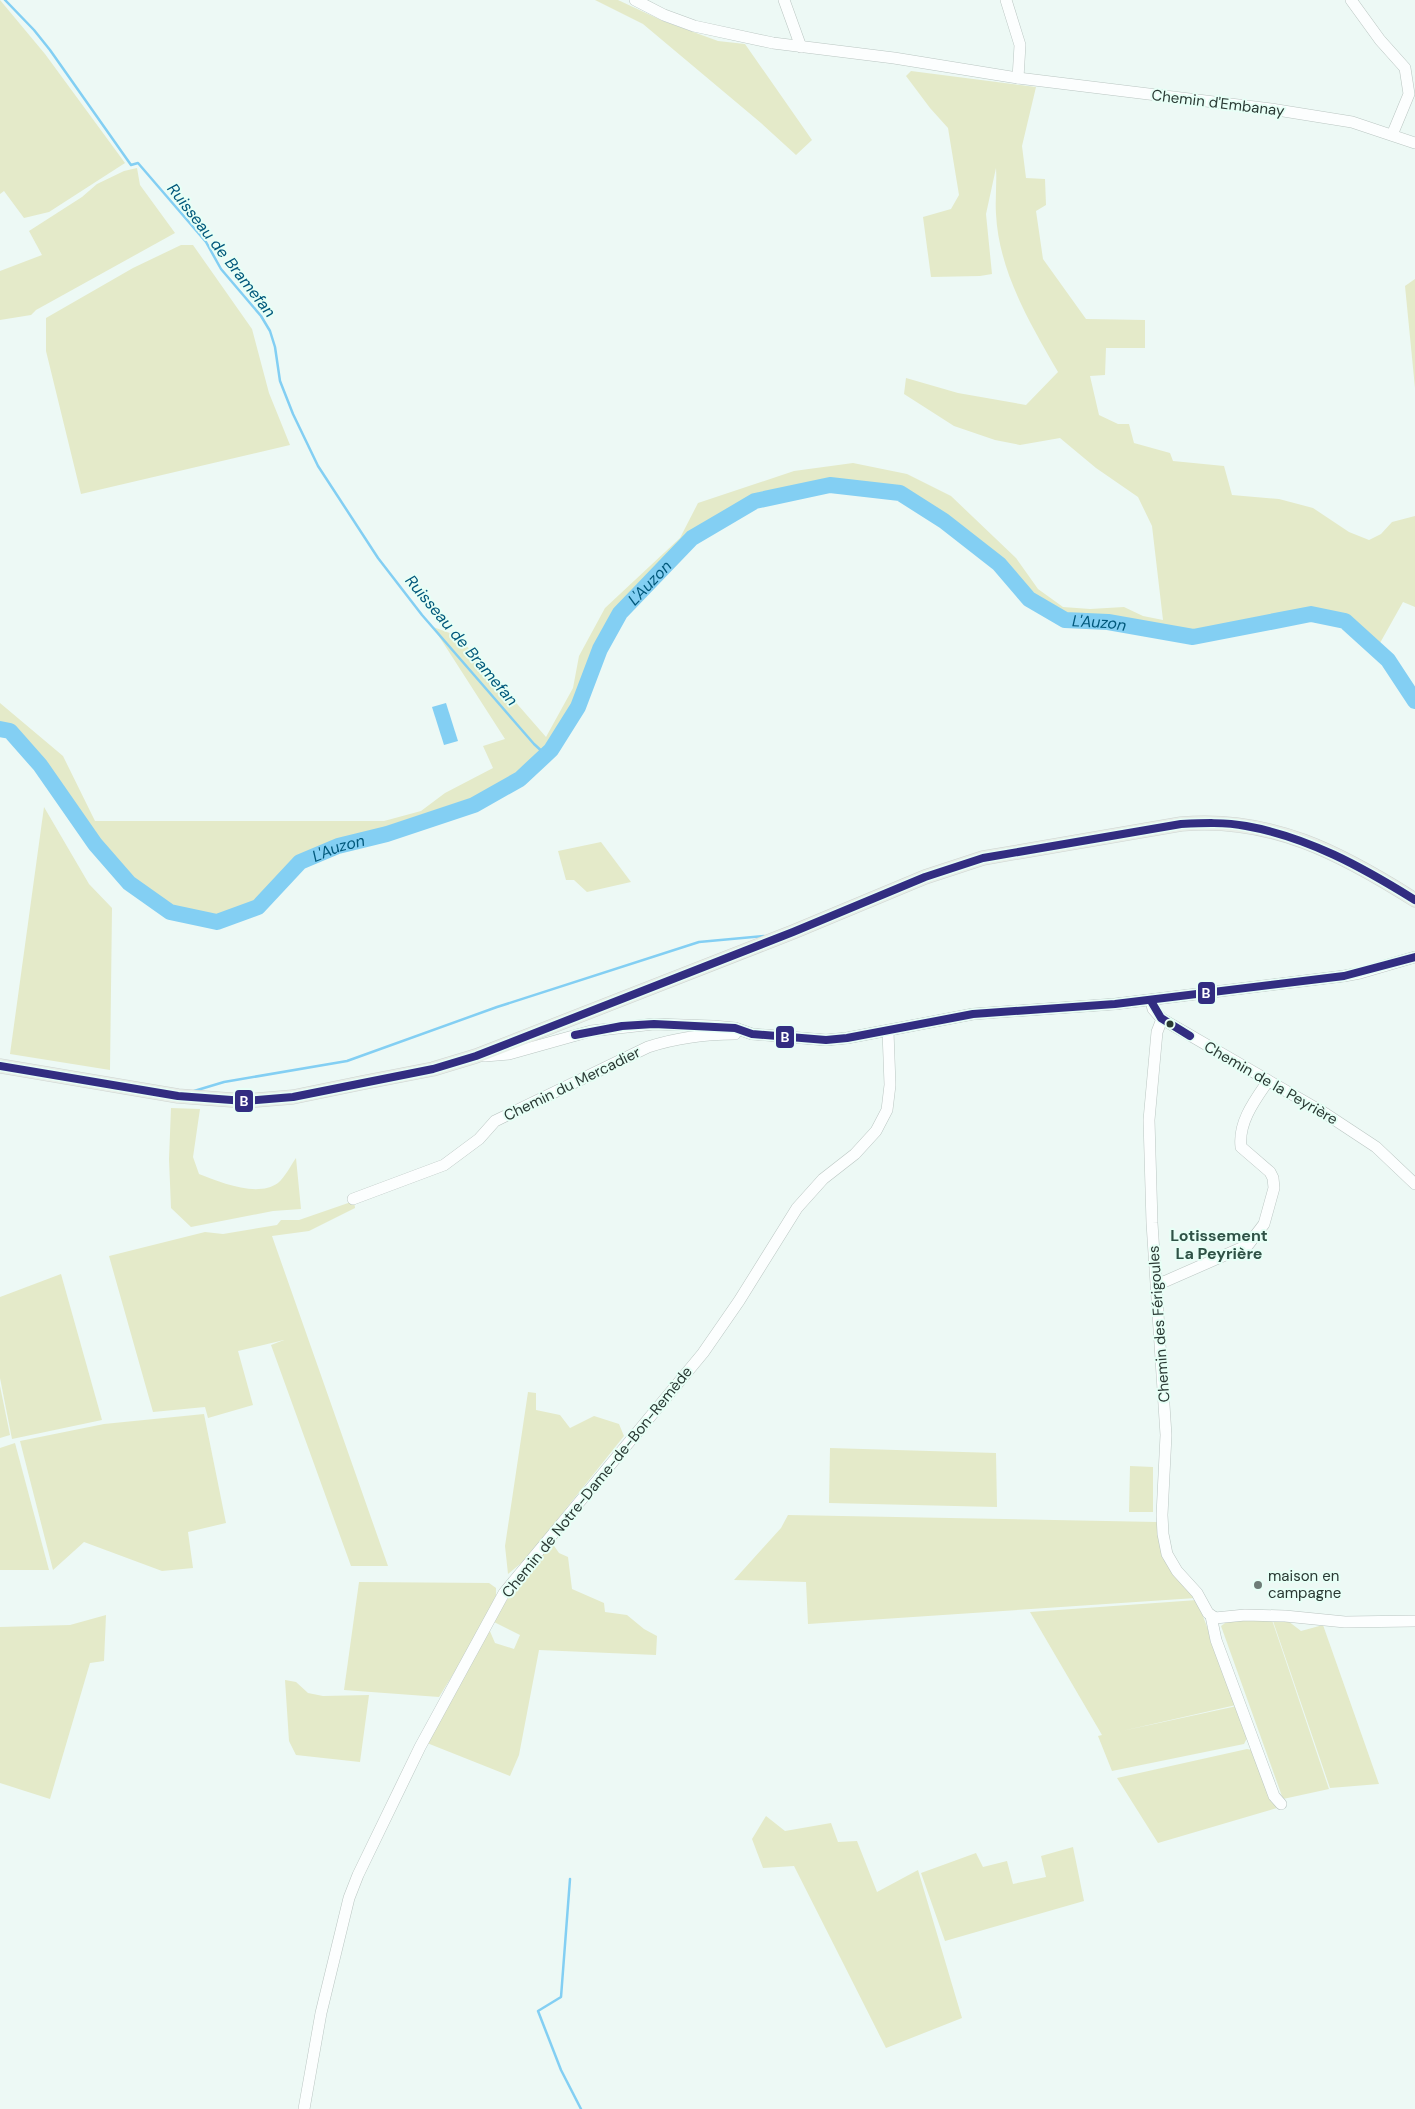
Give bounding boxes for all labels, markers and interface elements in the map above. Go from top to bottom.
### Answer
street label: Chemin d'Embanay [1151,85,1286,121]
water label: Ruisseau de Bramefan [163,179,281,322]
water label: L'Auzon [623,556,676,610]
water label: Ruisseau de Bramefan [401,571,523,710]
water label: L'Auzon [1072,610,1128,636]
water label: L'Auzon [309,830,367,867]
line badge: B [1197,981,1216,1005]
text: B [1202,984,1211,1002]
unlabelled marker [1165,1019,1175,1029]
line badge: B [775,1025,795,1049]
text: B [781,1028,790,1046]
street label: Chemin de la Peyrière [1201,1037,1341,1129]
street label: Chemin du Mercadier [500,1042,644,1126]
line badge: B [234,1089,254,1113]
text: B [240,1092,249,1110]
district label: Lotissement La Peyrière [1170,1225,1268,1264]
street label: Chemin des Férigoules [1144,1245,1174,1403]
street label: Chemin de Notre-Dame-de-Bon-Remède [497,1362,697,1602]
place label: maison en campagne [1268,1566,1341,1603]
marker: maison en campagne [1252,1579,1264,1591]

